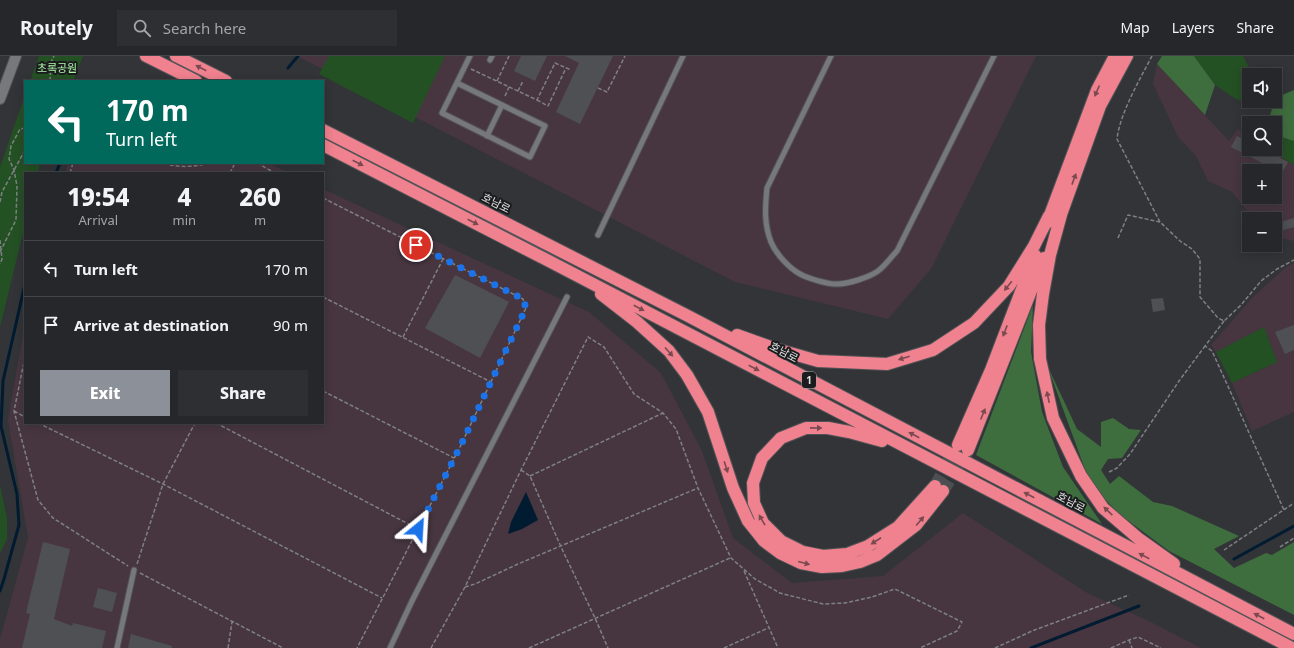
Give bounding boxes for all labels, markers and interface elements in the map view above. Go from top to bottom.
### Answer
search box [117,10,397,46]
text: Routely [20,15,93,41]
icon: search [131,17,153,39]
text: Search here [163,18,246,38]
text: Map [1121,18,1150,37]
text: Layers [1172,18,1214,37]
text: Share [1236,18,1274,37]
park label: 초록공원 [37,60,77,75]
one-way arrow [195,65,206,72]
map controls [1242,68,1282,252]
button: sound [1242,68,1282,108]
one-way arrow [1094,85,1100,96]
text: 170 m [106,91,189,129]
icon: left [40,96,92,148]
button: search [1242,116,1282,156]
text: Turn left [106,127,177,151]
one-way arrow [352,160,363,166]
button: + [1242,164,1282,204]
one-way arrow [1071,172,1077,184]
text: 19:54 [67,180,129,213]
text: 4 [177,180,191,213]
text: 260 [239,180,281,213]
street label: 호남로 [479,189,513,216]
text: Arrival [78,211,118,229]
text: min [173,211,196,229]
text: m [254,211,266,229]
button: − [1242,212,1282,252]
one-way arrow [468,219,479,225]
pin [399,228,433,262]
icon: arrive [405,234,427,256]
icon: left [40,258,62,280]
text: Turn left [74,259,138,279]
text: 170 m [264,259,308,279]
one-way arrow [1004,280,1012,291]
one-way arrow [633,304,645,311]
icon: arrive [40,314,62,336]
text: Arrive at destination [74,315,229,335]
text: 90 m [273,315,308,335]
one-way arrow [1002,326,1008,338]
street label: 호남로 [767,338,801,365]
one-way arrow [664,347,674,357]
one-way arrow [897,355,909,361]
one-way arrow [748,365,760,371]
button: Exit [40,370,170,416]
button: Share [178,370,308,416]
road number: 1 [802,372,816,388]
one-way arrow [1045,391,1051,403]
one-way arrow [980,408,986,420]
one-way arrow [810,425,823,431]
one-way arrow [908,432,920,438]
one-way arrow [724,461,730,473]
street label: 호남로 [1054,488,1088,515]
one-way arrow [1023,492,1035,499]
one-way arrow [1103,507,1112,516]
position arrow [397,508,439,550]
one-way arrow [759,514,766,526]
one-way arrow [915,515,924,526]
one-way arrow [871,537,881,545]
one-way arrow [1138,552,1150,559]
one-way arrow [798,560,810,566]
one-way arrow [1254,613,1265,619]

